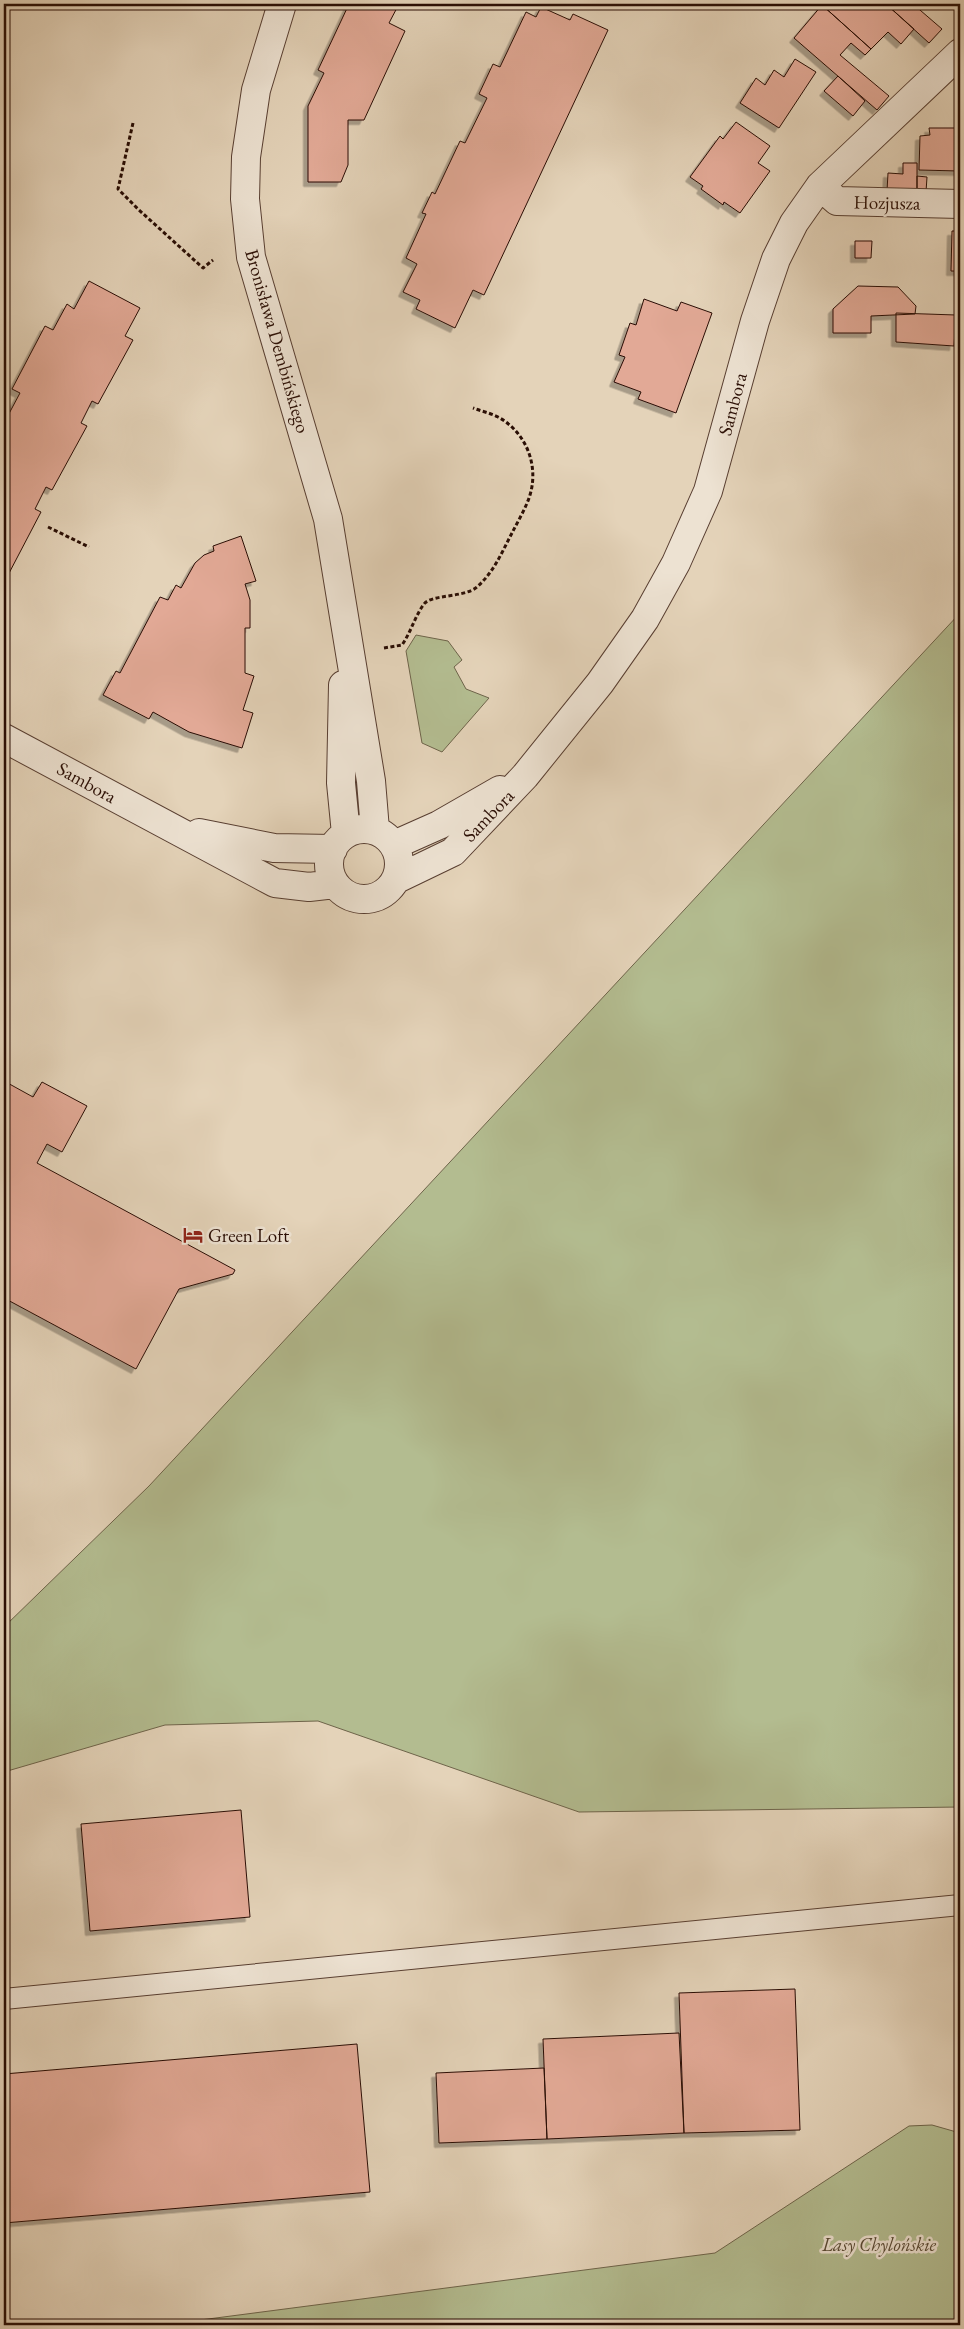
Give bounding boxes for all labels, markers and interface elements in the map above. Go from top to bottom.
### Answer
street label: Hozjusza [853,189,921,216]
street label: Bronisława Dembińskiego [239,246,316,436]
street label: Sambora [712,369,753,438]
street label: Sambora [53,756,121,809]
street label: Sambora [457,783,520,847]
place label: Green Loft [208,1223,289,1248]
hotel icon: Green Loft [182,1224,204,1246]
park label: Lasy Chylońskie [821,2232,937,2257]

